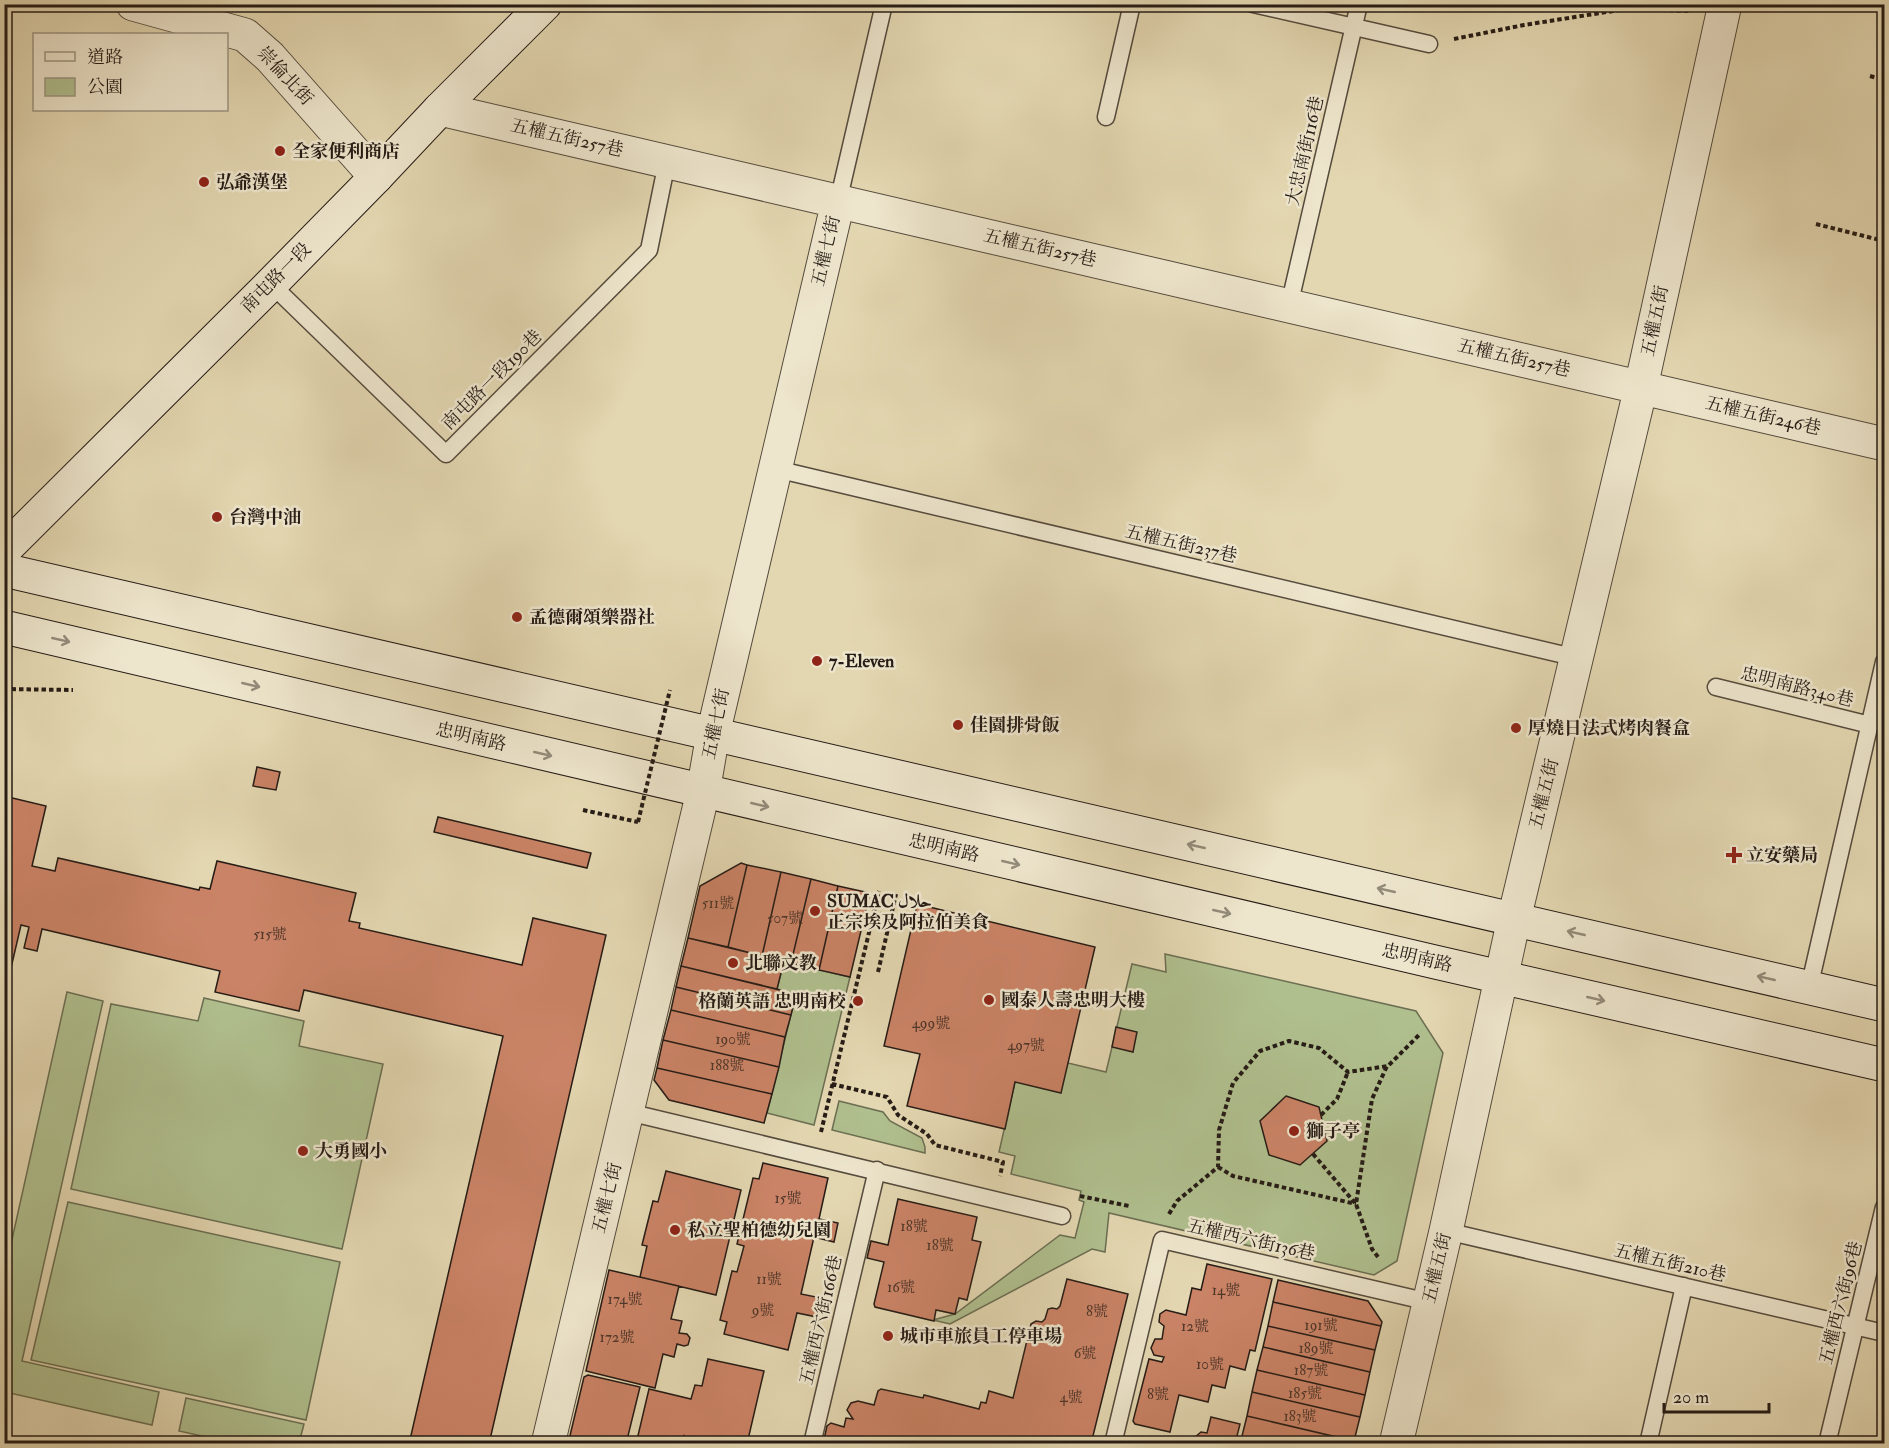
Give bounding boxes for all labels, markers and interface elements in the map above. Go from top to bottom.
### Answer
legend [33,33,228,111]
street label: 崇倫北街 [252,42,318,110]
text: 道路 [87,46,123,69]
text: 公園 [87,76,123,99]
street label: 大忠南街116巷 [1281,94,1329,208]
street label: 五權五街257巷 [508,114,626,162]
place label: 全家便利商店 [292,140,400,163]
marker: 全家便利商店 [273,144,287,158]
place label: 弘爺漢堡 [216,171,288,194]
marker: 弘爺漢堡 [197,175,211,189]
street label: 五權七街 [807,213,845,289]
street label: 五權五街257巷 [981,224,1099,272]
street label: 南屯路一段 [236,238,316,318]
street label: 五權五街 [1636,283,1674,359]
street label: 南屯路一段190巷 [437,325,547,435]
street label: 五權五街257巷 [1455,334,1573,382]
street label: 五權五街246巷 [1703,392,1823,440]
place label: 台灣中油 [229,506,301,529]
marker: 台灣中油 [210,510,224,524]
street label: 五權五街237巷 [1123,520,1239,568]
place label: 孟德爾頌樂器社 [529,606,655,629]
marker: 孟德爾頌樂器社 [510,610,524,624]
one-way arrow [52,635,71,647]
place label: 7-Eleven [829,650,895,673]
marker: 7-Eleven [810,654,824,668]
street label: 忠明南路340巷 [1738,662,1856,712]
one-way arrow [241,680,260,691]
street label: 五權七街 [697,686,735,762]
place label: 佳園排骨飯 [970,714,1060,737]
place label: 厚燒日法式烤肉餐盒 [1528,717,1690,740]
street label: 忠明南路 [433,718,509,756]
marker: 佳園排骨飯 [951,718,965,732]
marker: 厚燒日法式烤肉餐盒 [1509,721,1523,735]
one-way arrow [533,749,552,760]
street label: 五權五街 [1524,756,1564,832]
one-way arrow [750,800,769,811]
street label: 忠明南路 [906,829,982,867]
one-way arrow [1187,840,1206,851]
place label: 立安藥局 [1746,844,1818,867]
marker: 立安藥局 [1727,848,1741,862]
one-way arrow [1002,858,1021,870]
one-way arrow [1377,883,1396,895]
place label: SUMAC حلال 正宗埃及阿拉伯美食 [827,890,989,934]
house number: 511號 [702,894,734,913]
marker: SUMAC حلال 正宗埃及阿拉伯美食 [808,904,822,918]
one-way arrow [1212,907,1231,919]
house number: 507號 [767,909,803,928]
house number: 515號 [253,925,287,944]
one-way arrow [1567,927,1586,939]
street label: 忠明南路 [1379,939,1455,977]
place label: 北聯文教 [745,952,817,975]
marker: 北聯文教 [726,956,740,970]
one-way arrow [1757,971,1776,983]
place label: 國泰人壽忠明大樓 [1001,989,1145,1012]
place label: 格蘭英語 忠明南校 [698,990,846,1013]
marker: 國泰人壽忠明大樓 [982,993,996,1007]
marker: 格蘭英語 忠明南校 [851,994,865,1008]
one-way arrow [1586,994,1605,1005]
house number: 499號 [912,1014,950,1033]
house number: 190號 [715,1030,751,1049]
house number: 497號 [1007,1036,1045,1055]
house number: 188號 [710,1056,744,1075]
place label: 獅子亭 [1306,1120,1360,1143]
marker: 獅子亭 [1287,1124,1301,1138]
place label: 大勇國小 [315,1140,387,1163]
marker: 大勇國小 [296,1144,310,1158]
street label: 五權七街 [587,1160,627,1236]
house number: 15號 [775,1189,801,1208]
street label: 五權西六街136巷 [1185,1214,1317,1266]
house number: 18號 [900,1217,928,1236]
place label: 私立聖柏德幼兒園 [687,1219,831,1242]
marker: 私立聖柏德幼兒園 [668,1223,682,1237]
street label: 五權五街 [1418,1230,1456,1306]
house number: 18號 [926,1236,954,1255]
street label: 五權五街210巷 [1612,1239,1728,1287]
street label: 五權西六街96巷 [1815,1239,1867,1367]
street label: 五權西六街166巷 [795,1253,847,1387]
house number: 11號 [756,1270,782,1289]
house number: 16號 [887,1278,915,1297]
house number: 14號 [1212,1281,1240,1300]
house number: 174號 [608,1290,642,1309]
house number: 9號 [751,1301,774,1320]
house number: 8號 [1086,1302,1108,1321]
house number: 191號 [1304,1316,1338,1335]
house number: 12號 [1181,1317,1209,1336]
place label: 城市車旅員工停車場 [900,1325,1062,1348]
house number: 172號 [600,1328,634,1347]
marker: 城市車旅員工停車場 [881,1329,895,1343]
house number: 189號 [1298,1339,1334,1358]
house number: 6號 [1074,1344,1096,1363]
house number: 10號 [1196,1355,1224,1374]
house number: 187號 [1294,1361,1328,1380]
scale bar [1664,1376,1769,1414]
house number: 185號 [1288,1384,1322,1403]
house number: 8號 [1147,1385,1169,1404]
text: 20 m [1673,1386,1709,1409]
house number: 4號 [1059,1388,1083,1407]
house number: 183號 [1283,1407,1317,1426]

